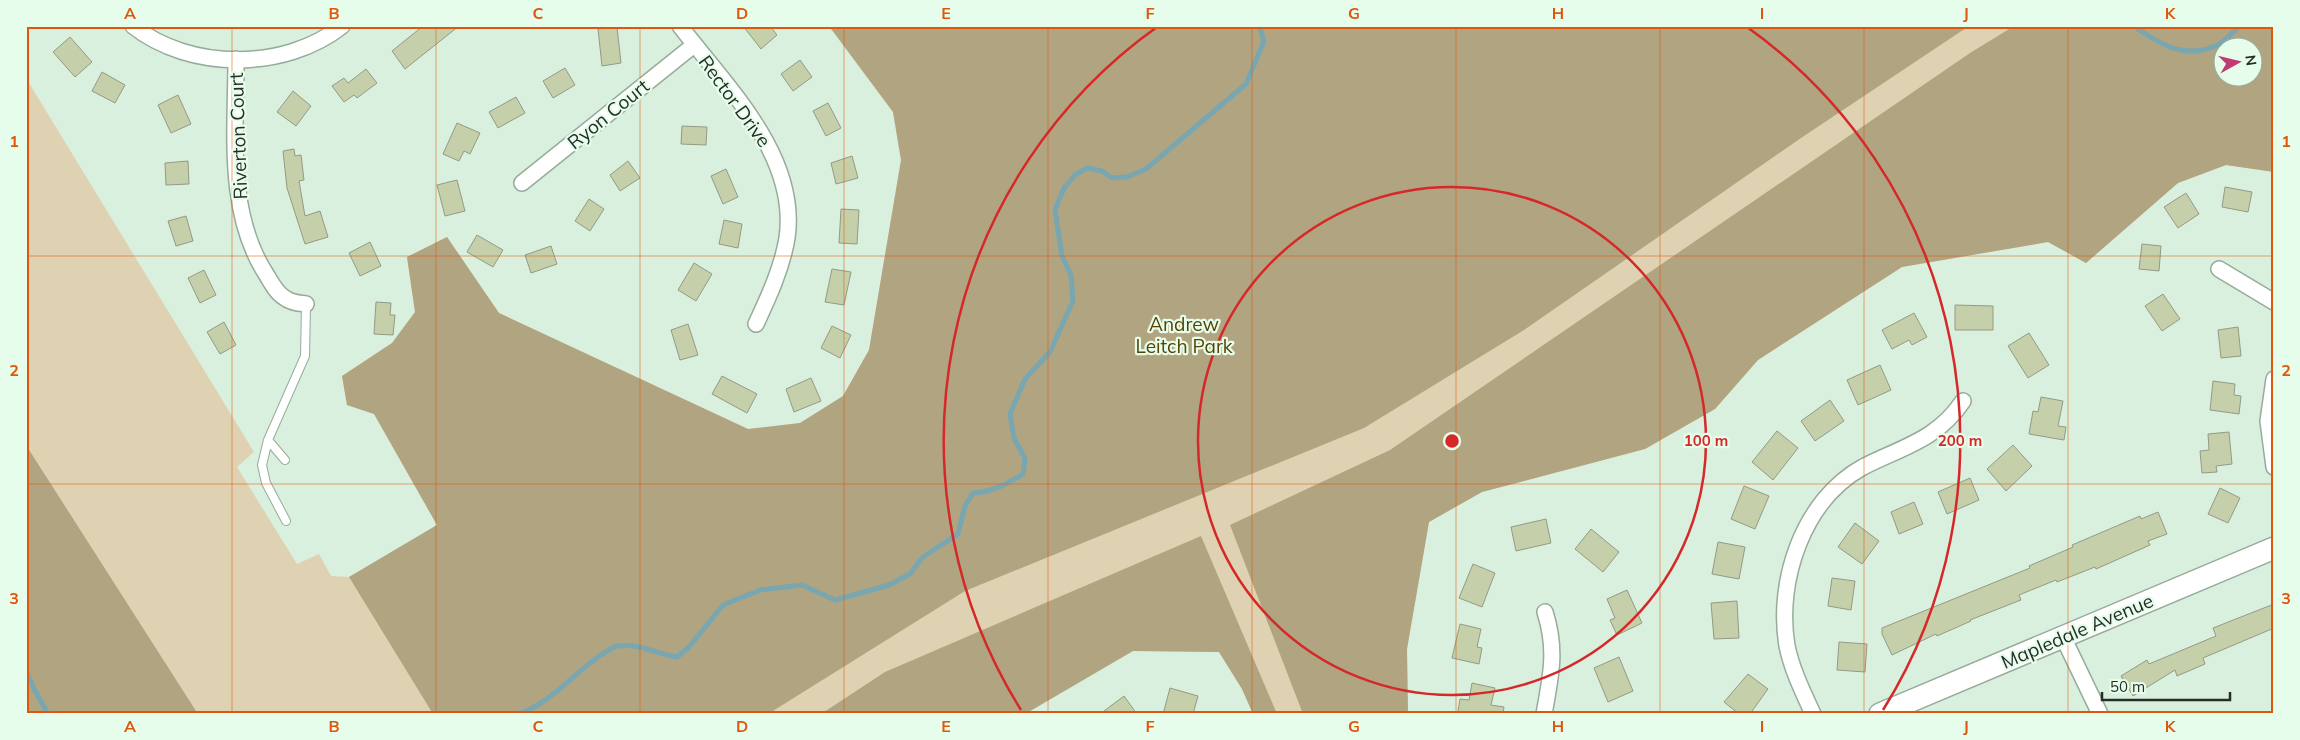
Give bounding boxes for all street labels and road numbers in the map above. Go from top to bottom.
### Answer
street label: Rector Drive [694,50,776,152]
street label: Riverton Court [224,72,252,200]
street label: Ryon Court [562,74,654,154]
street label: Mapledale Avenue [1997,588,2157,674]

